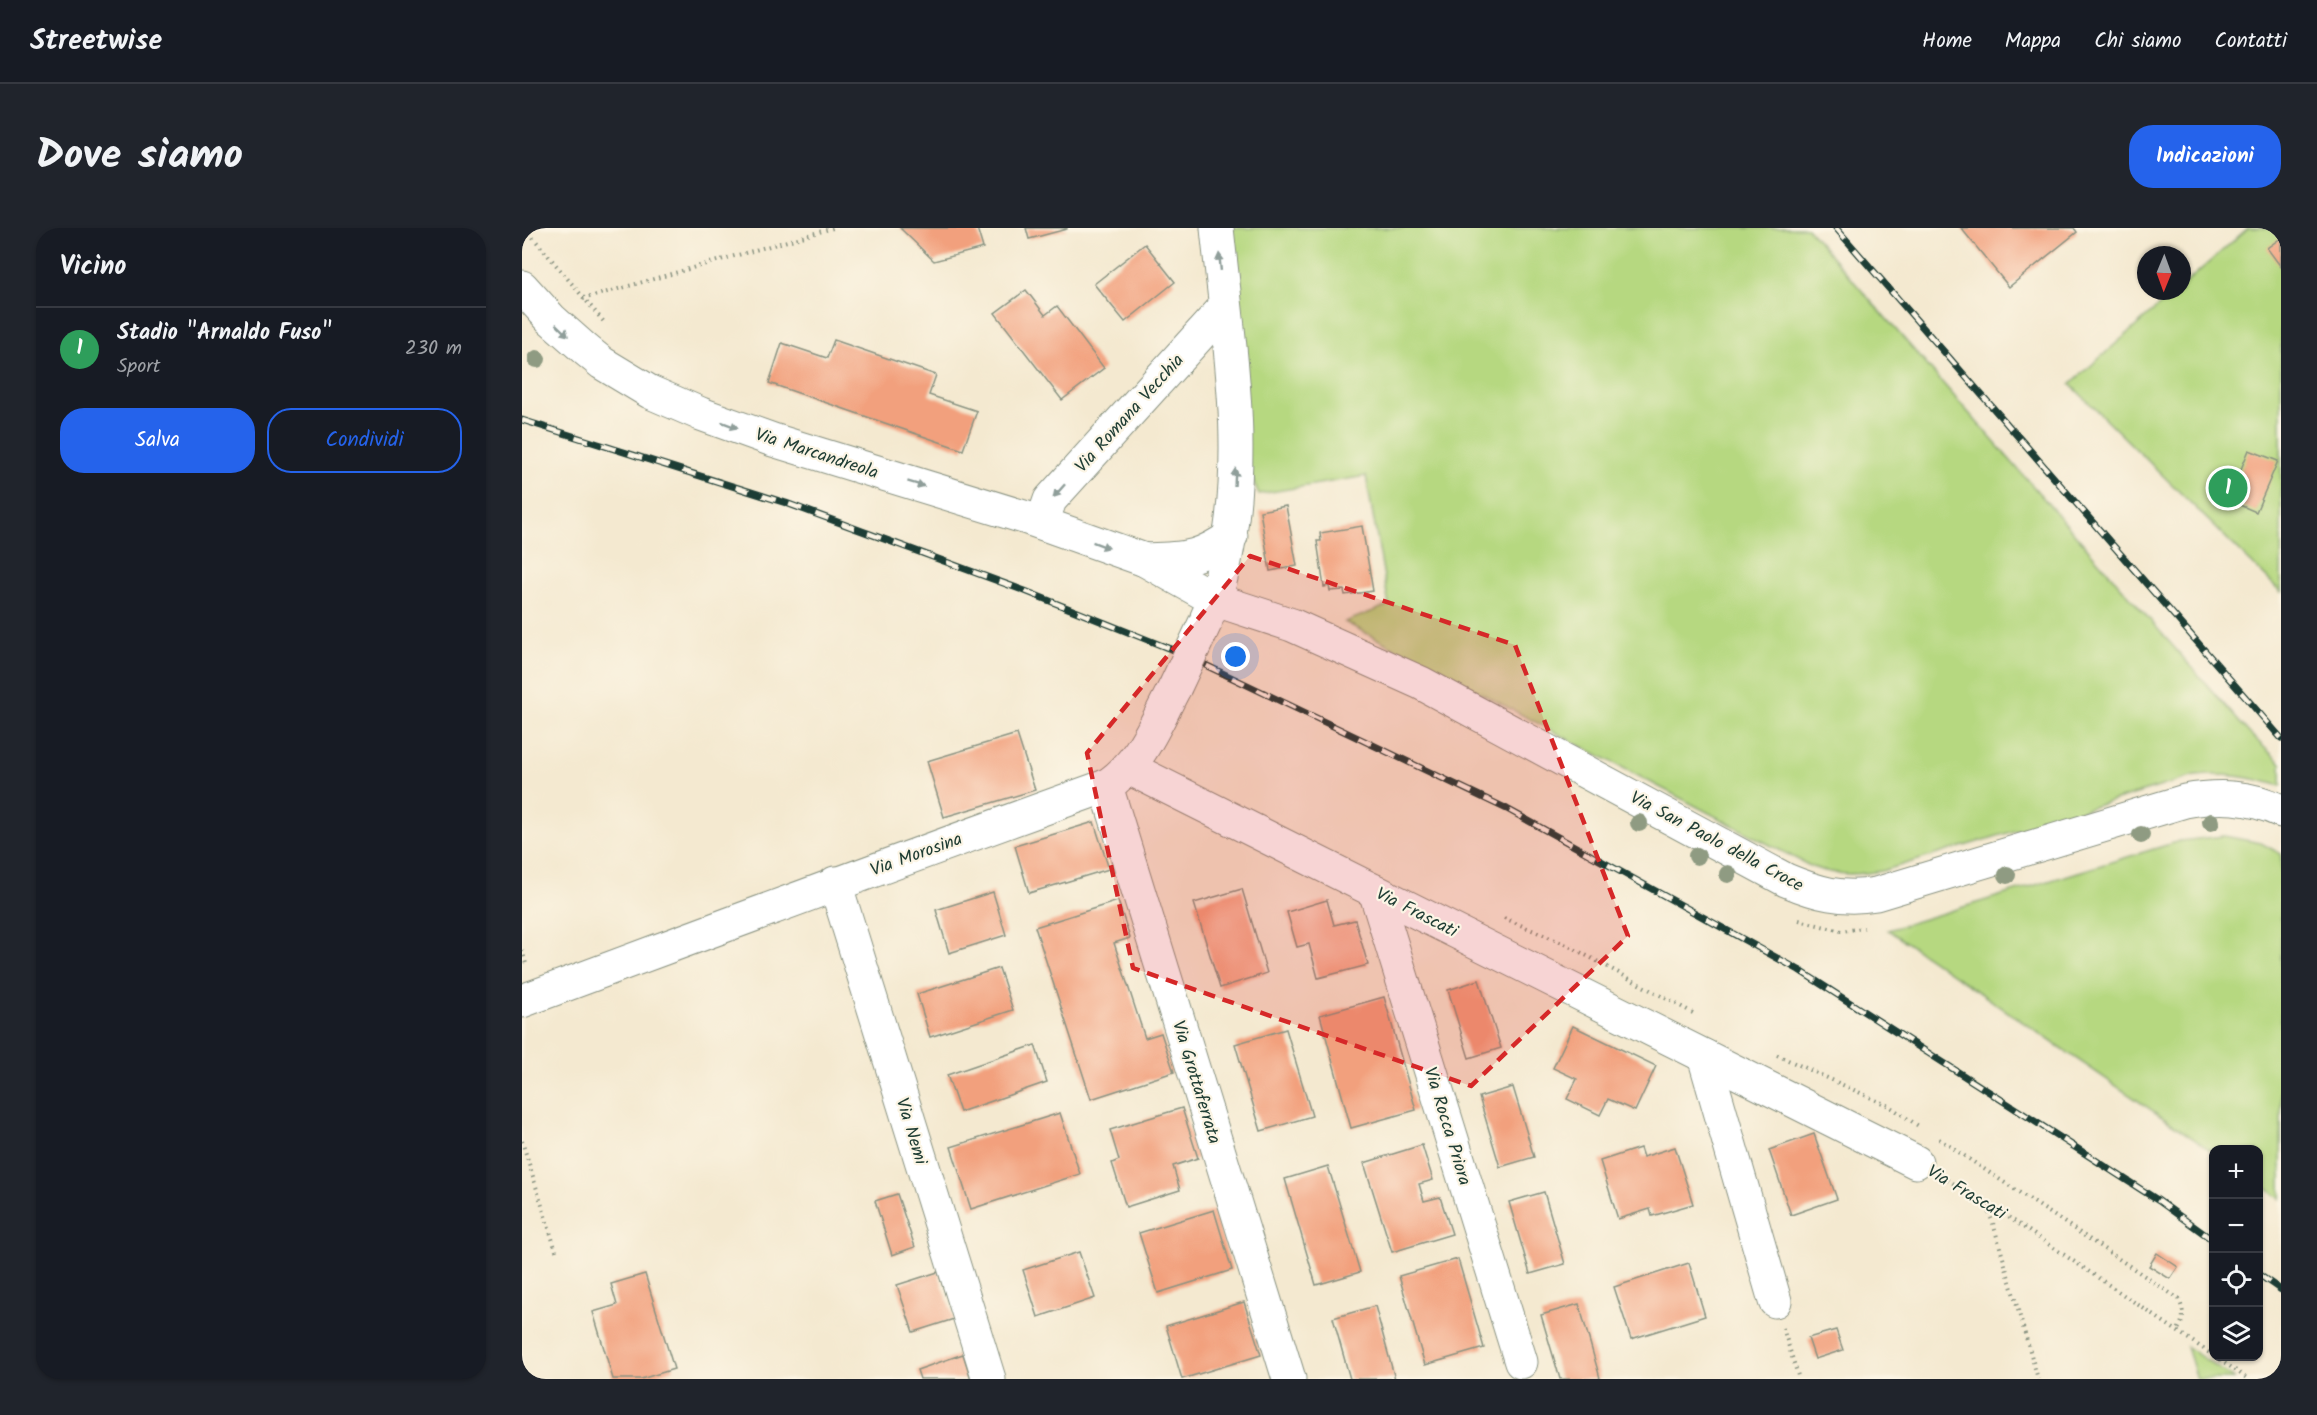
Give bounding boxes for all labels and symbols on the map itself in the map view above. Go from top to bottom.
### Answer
north arrow [2137,246,2191,300]
one-way arrow [1216,253,1225,272]
one-way arrow [555,322,569,336]
street label: Via Romana Vecchia [1068,348,1192,480]
one-way arrow [721,420,739,430]
street label: Via Marcandreola [751,421,882,488]
pin: 1 [2208,466,2248,510]
one-way arrow [1231,468,1240,487]
one-way arrow [907,480,925,489]
one-way arrow [1053,483,1066,498]
one-way arrow [1092,540,1110,550]
your location [1221,642,1250,671]
street label: Via San Paolo della Croce [1624,784,1808,900]
street label: Via Morosina [866,825,967,885]
street label: Via Frascati [1370,880,1463,947]
street label: Via Grottaferrata [1163,1017,1228,1148]
street label: Via Rocca Priora [1415,1064,1478,1189]
street label: Via Nemi [887,1094,935,1169]
street label: Via Frascati [1921,1158,2012,1229]

